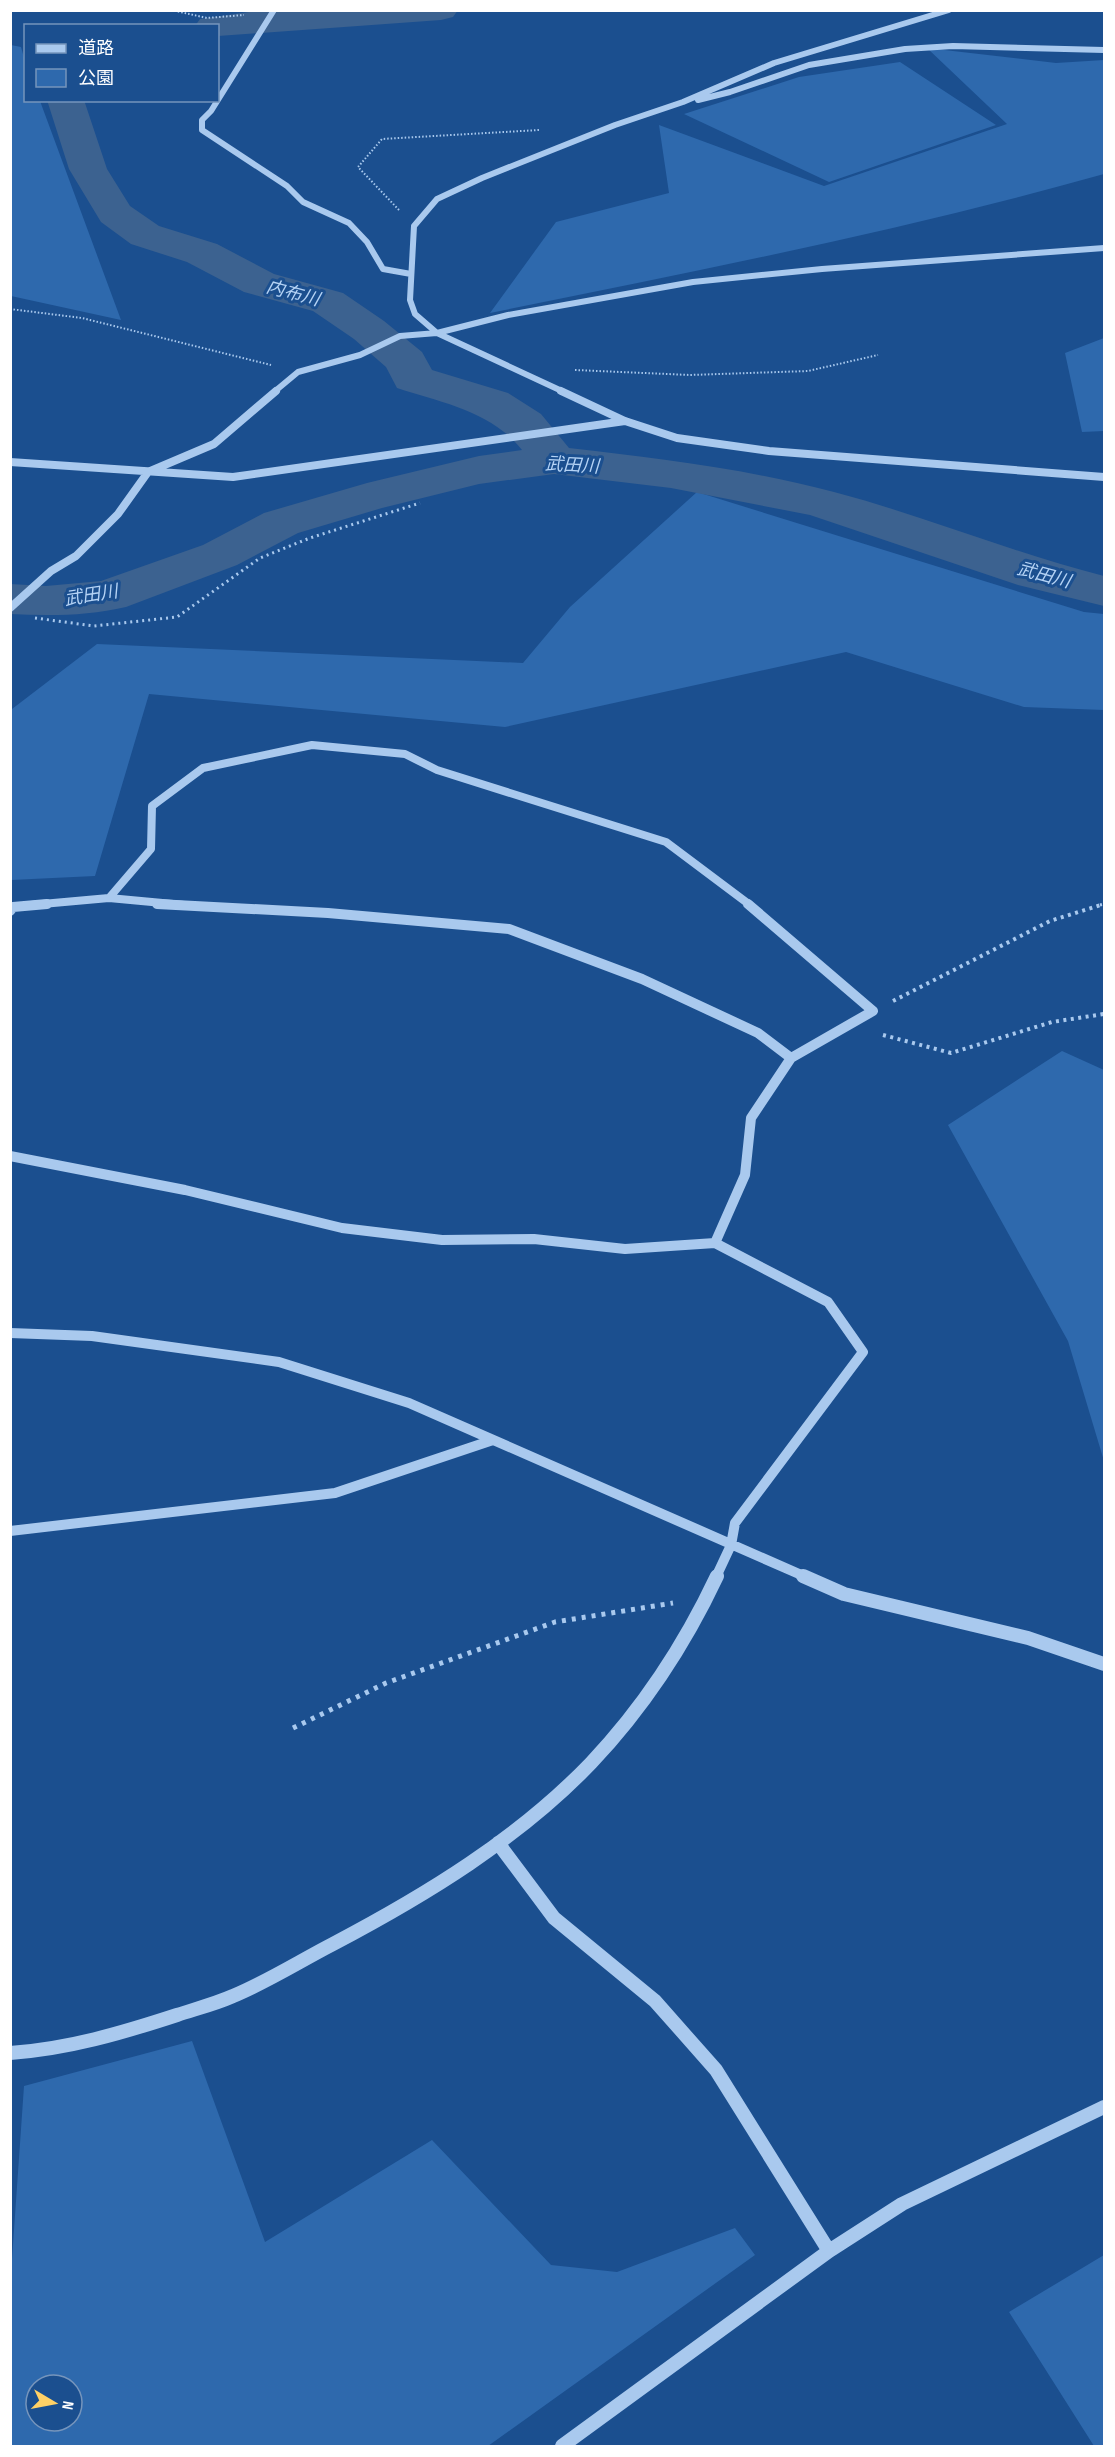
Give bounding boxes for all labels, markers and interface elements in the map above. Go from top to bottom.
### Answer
legend [24,24,219,102]
text: 道路 [78,38,114,59]
text: 公園 [78,68,114,89]
water label: 内布川 [264,276,324,311]
water label: 武田川 [544,454,601,478]
water label: 武田川 [1015,558,1075,593]
water label: 武田川 [63,581,121,610]
north arrow [24,2373,84,2433]
text: N [57,2399,77,2411]

